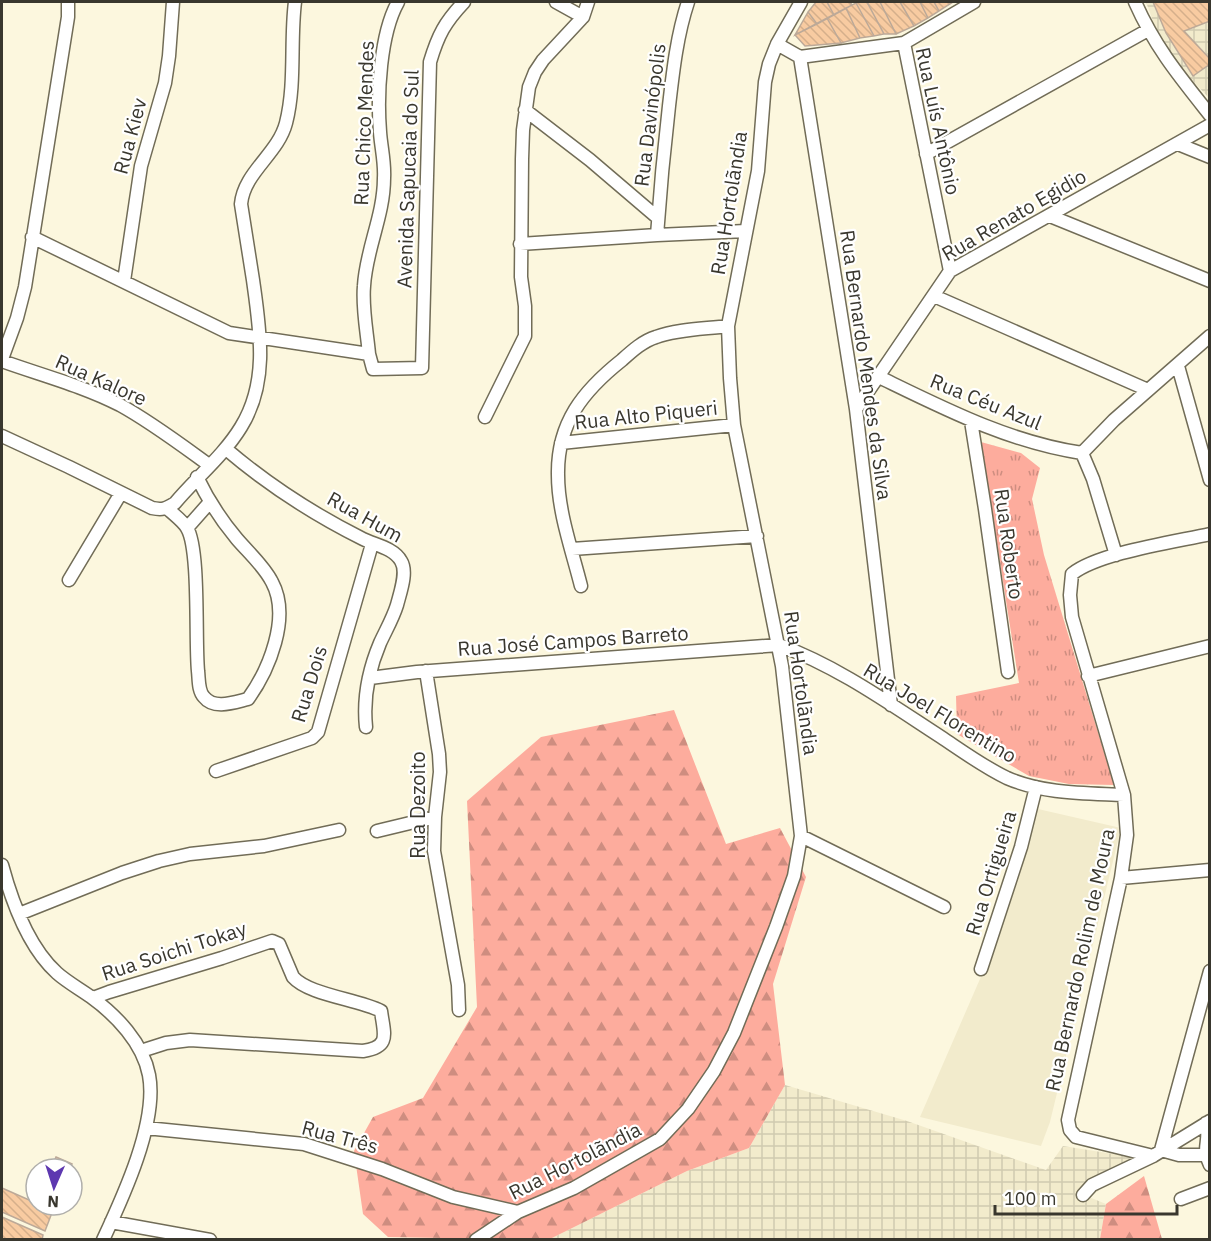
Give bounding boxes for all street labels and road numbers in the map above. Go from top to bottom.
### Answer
street label: Rua Chico Mendes [347,40,380,206]
street label: Rua Davinópolis [627,42,672,188]
street label: Rua Luís Antônio [910,45,967,197]
street label: Avenida Sapucaia do Sul [390,69,425,289]
street label: Rua Kiev [106,95,153,177]
street label: Rua Hortolãndia [704,129,753,277]
street label: Rua Renato Egidio [936,162,1091,267]
street label: Rua Bernardo Mendes da Silva [834,228,899,502]
street label: Rua Kalore [51,347,151,412]
street label: Rua Céu Azul [926,367,1046,436]
street label: Rua Alto Piqueri [573,394,719,435]
street label: Rua Hum [323,485,408,548]
street label: Rua Roberto [988,487,1031,601]
street label: Rua Hortolãndia [778,609,825,757]
street label: Rua José Campos Barreto [456,619,689,662]
street label: Rua Dois [284,642,333,726]
street label: Rua Joel Florentino [859,656,1022,769]
street label: Rua Dezoito [404,751,431,859]
street label: Rua Ortigueira [959,807,1022,938]
street label: Rua Bernardo Rolim de Moura [1038,826,1121,1094]
street label: Rua Soichi Tokay [98,914,250,987]
street label: Rua Três [299,1113,381,1160]
street label: Rua Hortolãndia [504,1115,646,1206]

